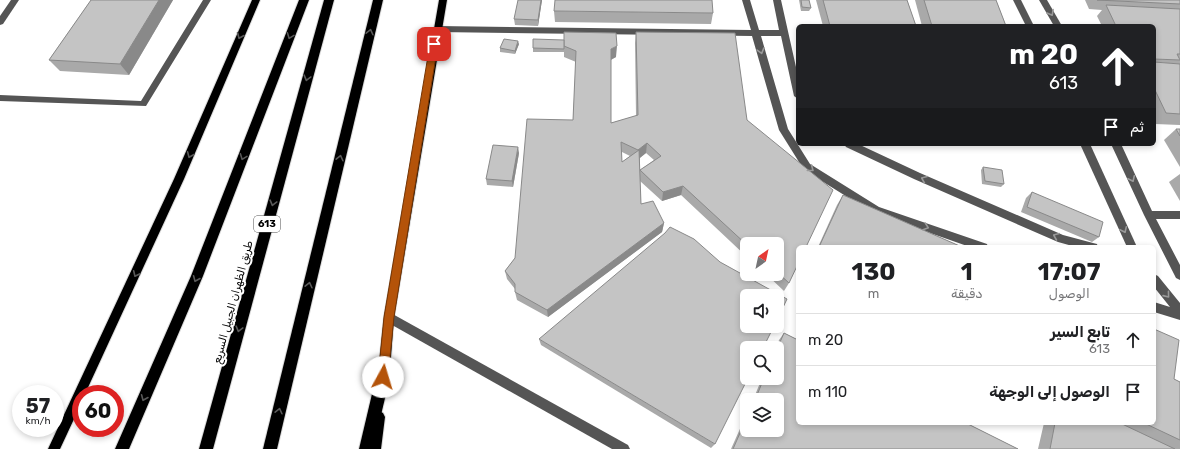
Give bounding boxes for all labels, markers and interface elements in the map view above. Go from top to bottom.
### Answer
one-way arrow [1046,9,1053,16]
pin [417,27,451,61]
one-way arrow [365,29,374,36]
one-way arrow [237,32,245,39]
one-way arrow [286,33,294,40]
icon: arrive [423,33,445,55]
text: 20 m [1009,38,1078,71]
icon: ahead [1092,40,1144,92]
one-way arrow [756,47,765,54]
text: 613 [1049,72,1078,94]
one-way arrow [304,75,312,81]
icon: arrive [1100,116,1122,138]
text: ثم [1130,118,1144,136]
one-way arrow [186,152,194,159]
one-way arrow [239,154,247,161]
one-way arrow [335,155,343,161]
one-way arrow [806,164,813,171]
one-way arrow [1127,175,1135,183]
one-way arrow [920,176,927,184]
one-way arrow [269,200,278,207]
road number: 613 [254,216,280,232]
one-way arrow [922,222,929,231]
one-way arrow [1119,226,1127,234]
one-way arrow [1053,233,1060,241]
north arrow [740,237,784,281]
map controls [740,237,784,437]
street label: طريق الظهران الجبيل السريع [210,239,258,365]
text: 130 [851,258,896,286]
text: 1 [961,258,973,286]
text: 17:07 [1038,258,1101,286]
one-way arrow [132,270,140,277]
one-way arrow [192,275,200,282]
one-way arrow [305,281,313,288]
text: m [868,286,879,301]
text: دقيقة [951,286,982,301]
text: الوصول [1049,286,1090,301]
button: sound [740,289,784,333]
one-way arrow [1162,290,1169,297]
text: تابع السير [1050,323,1110,341]
one-way arrow [235,326,243,332]
icon: ahead [1122,329,1144,351]
text: 20 m [808,331,843,349]
button: search [740,341,784,385]
text: 613 [1089,341,1110,356]
position arrow [362,356,404,398]
icon: arrive [1122,381,1144,403]
text: 110 m [808,383,847,401]
text: الوصول إلى الوجهة [989,383,1110,401]
speed limit sign: 60 [72,385,124,437]
button: layers [740,393,784,437]
text: 57 [26,394,50,418]
one-way arrow [141,394,149,401]
one-way arrow [275,408,283,414]
text: km/h [26,415,50,427]

